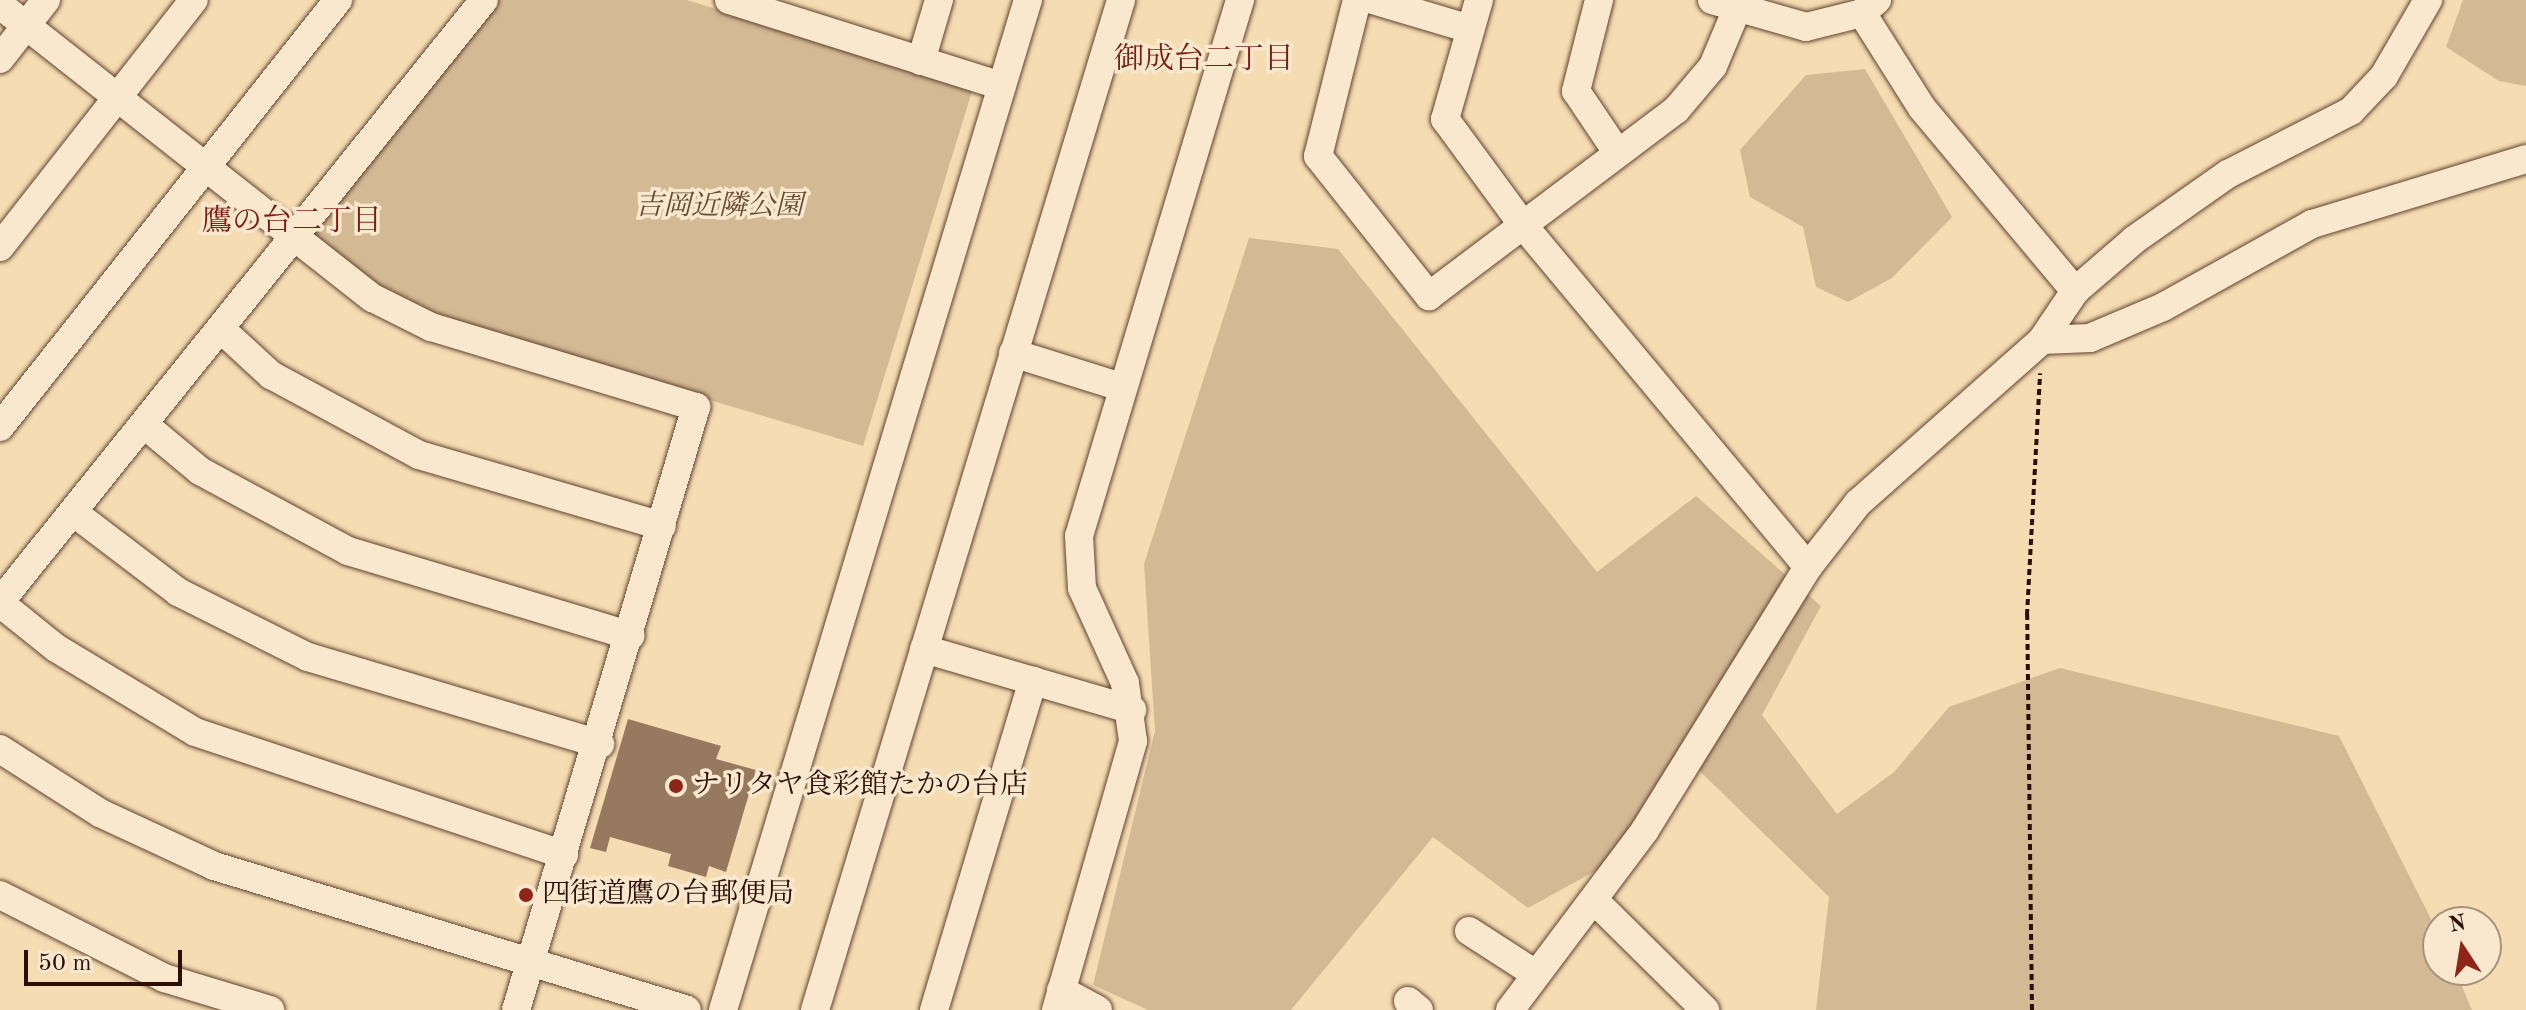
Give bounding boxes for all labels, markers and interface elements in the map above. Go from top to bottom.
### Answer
district label: 御成台二丁目 [1114,42,1294,78]
park label: 吉岡近隣公園 [635,190,803,224]
district label: 鷹の台二丁目 [202,204,382,240]
place label: ナリタヤ食彩館たかの台店 [692,769,1028,803]
marker: ナリタヤ食彩館たかの台店 [667,777,685,795]
place label: 四街道鷹の台郵便局 [542,878,794,912]
marker: 四街道鷹の台郵便局 [517,886,535,904]
north arrow [2422,906,2502,986]
text: N [2447,912,2468,937]
scale bar [28,934,186,984]
text: 50 m [38,952,92,976]

